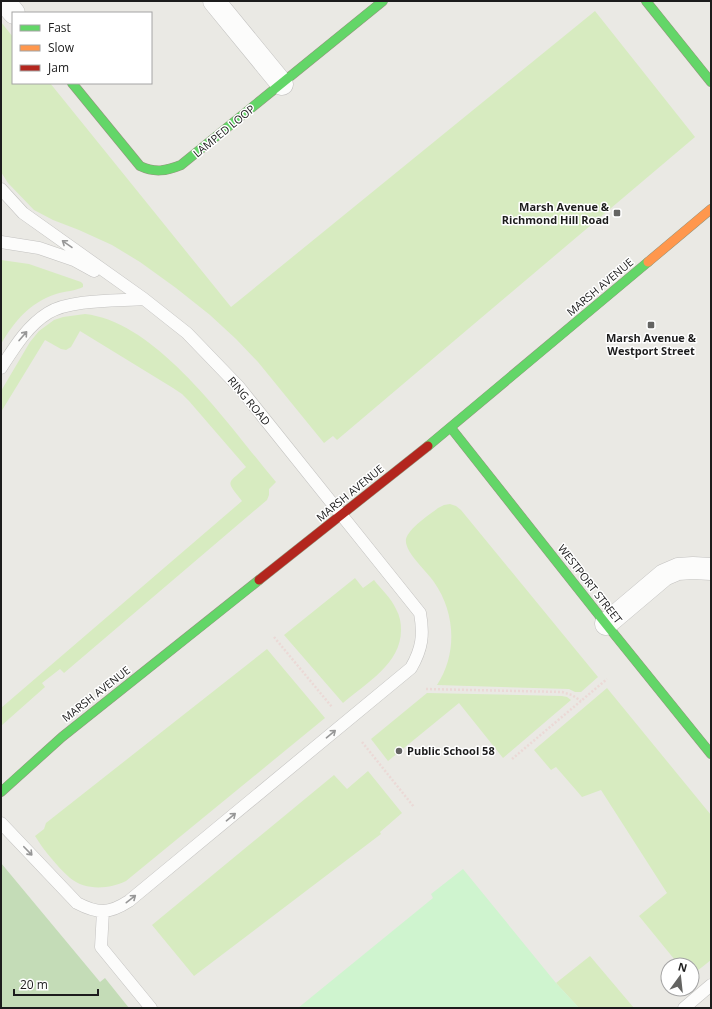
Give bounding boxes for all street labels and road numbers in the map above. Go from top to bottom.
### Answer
street label: LAMPED LOOP [190,101,258,160]
street label: MARSH AVENUE [563,254,636,319]
street label: RING ROAD [225,373,274,428]
street label: MARSH AVENUE [313,461,387,524]
street label: WESTPORT STREET [555,541,626,626]
street label: MARSH AVENUE [58,662,133,725]

